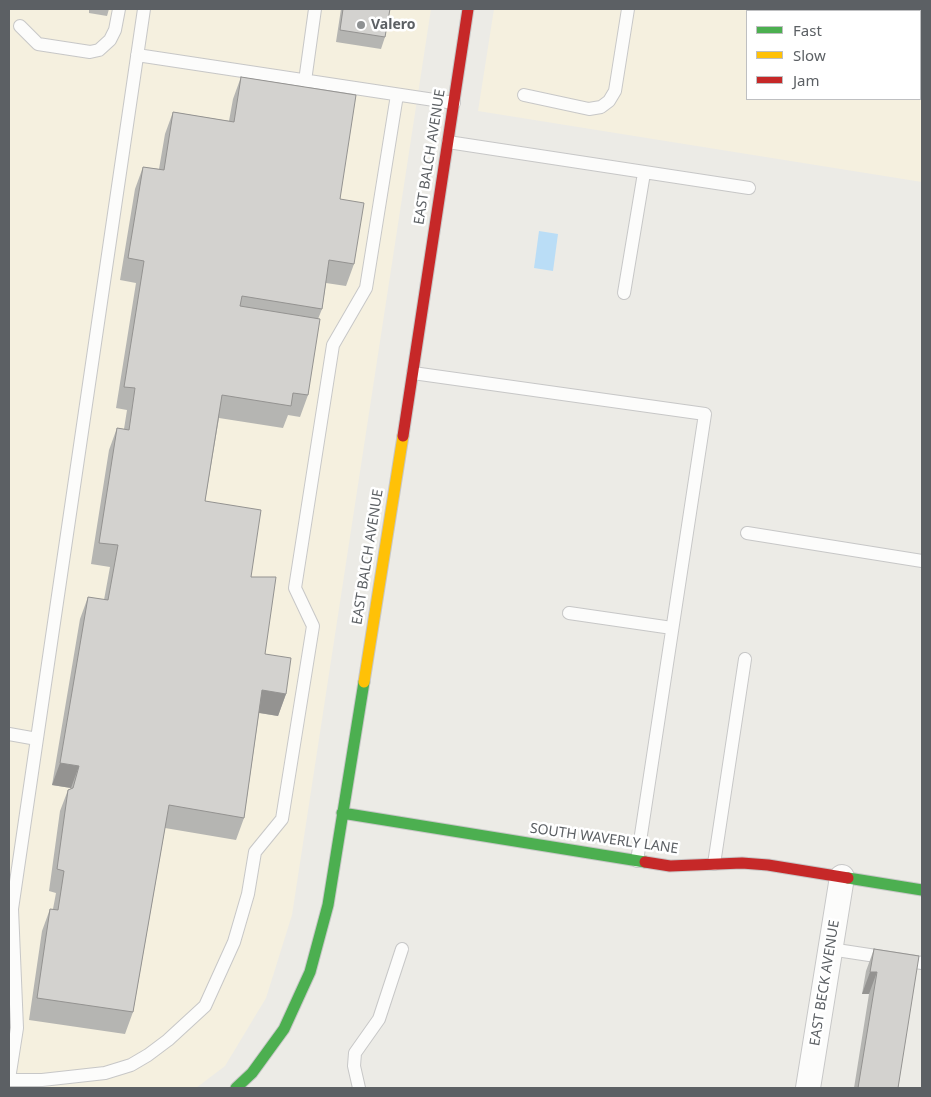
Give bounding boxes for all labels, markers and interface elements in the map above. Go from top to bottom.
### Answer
legend [746,10,921,100]
place label: Valero [371,17,415,33]
marker: Valero [355,19,367,31]
text: Fast [793,20,822,40]
text: Slow [793,45,826,65]
text: Jam [793,70,820,90]
street label: EAST BALCH AVENUE [411,88,449,226]
street label: EAST BALCH AVENUE [349,488,387,626]
street label: SOUTH WAVERLY LANE [529,820,679,858]
street label: EAST BECK AVENUE [807,919,843,1047]

